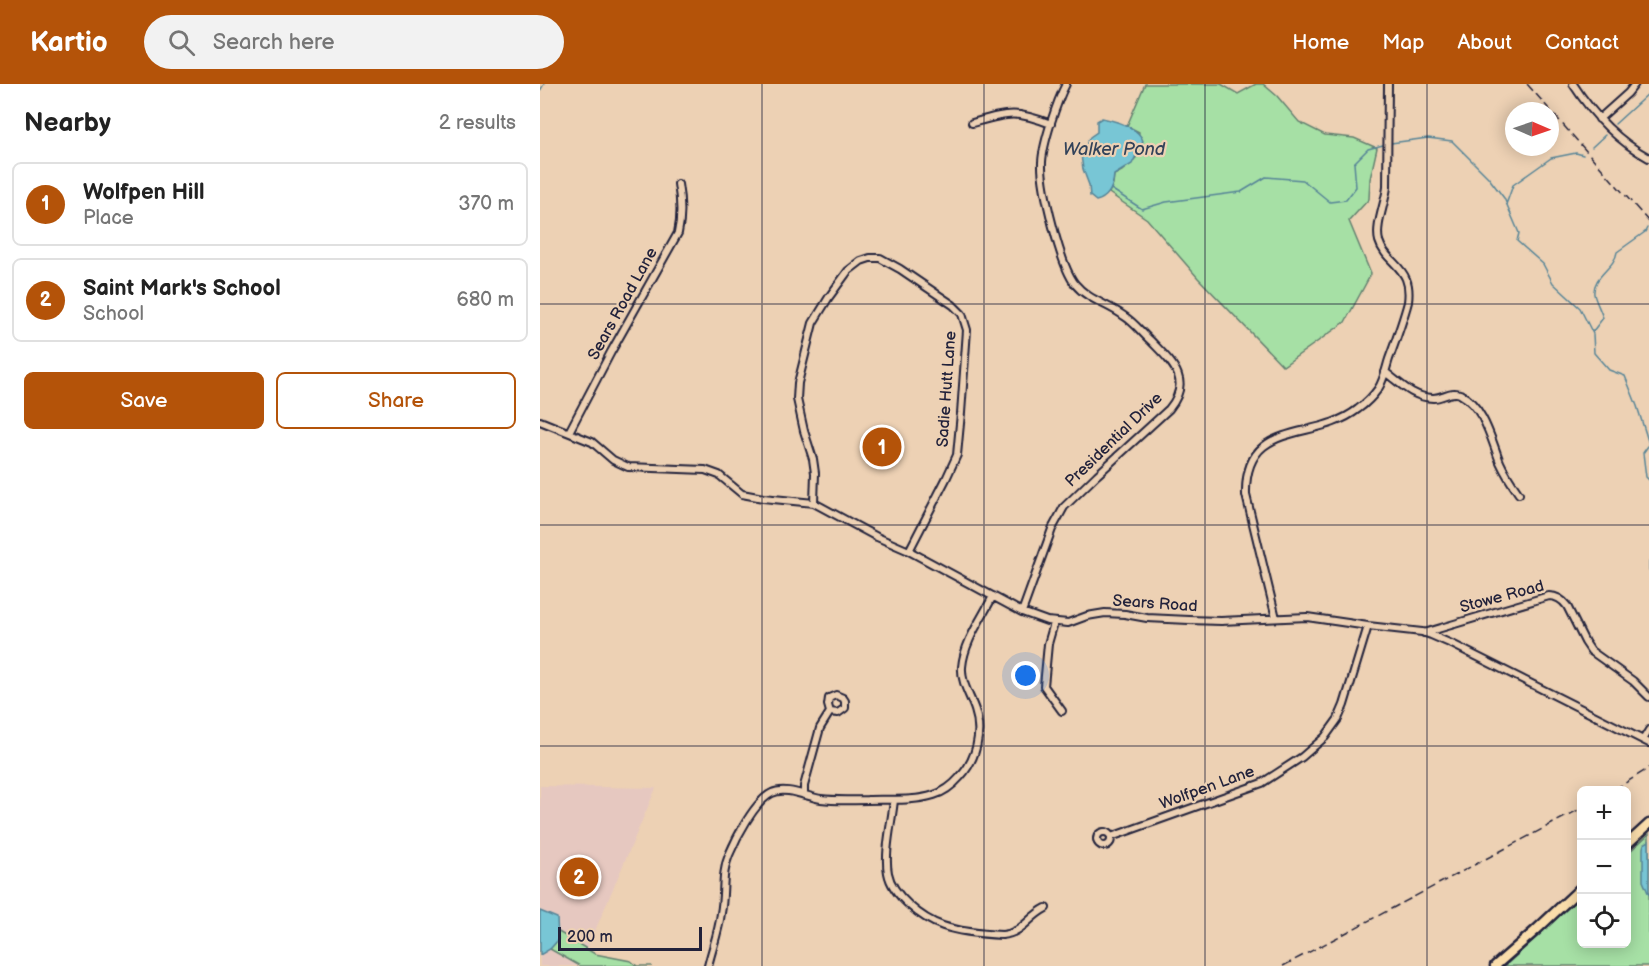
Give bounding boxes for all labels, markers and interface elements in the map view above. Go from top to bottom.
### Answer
search box [144,15,564,69]
text: Kartio [30,26,108,59]
icon: search [165,26,198,59]
text: Search here [213,29,335,56]
text: Home [1292,30,1349,55]
text: Map [1382,30,1424,55]
text: About [1457,30,1512,55]
text: Contact [1545,30,1619,55]
north arrow [1505,102,1559,156]
text: Nearby [24,108,111,139]
text: 2 results [439,111,516,135]
water label: Walker Pond [1063,139,1166,160]
text: Wolfpen Hill [83,179,205,206]
text: 1 [41,192,50,216]
text: 370 m [458,192,514,216]
text: Place [83,206,134,230]
street label: Sears Road Lane [584,244,662,364]
text: Saint Mark's School [83,275,281,302]
text: 2 [40,288,51,312]
text: 680 m [456,288,514,312]
text: School [83,302,144,326]
street label: Sadie Hutt Lane [933,330,961,448]
button: Save [24,372,264,429]
button: Share [276,372,516,429]
street label: Presidential Drive [1062,389,1167,491]
pin: 1 [862,424,902,470]
street label: Stowe Road [1458,577,1546,617]
street label: Sears Road [1112,592,1198,616]
your location [1011,661,1040,690]
street label: Wolfpen Lane [1157,762,1258,814]
map controls [1577,786,1631,948]
button: + [1577,786,1631,840]
button: − [1577,840,1631,894]
pin: 2 [560,854,598,900]
button: locate [1577,894,1631,948]
scale bar [558,924,702,952]
text: 200 m [567,928,613,947]

